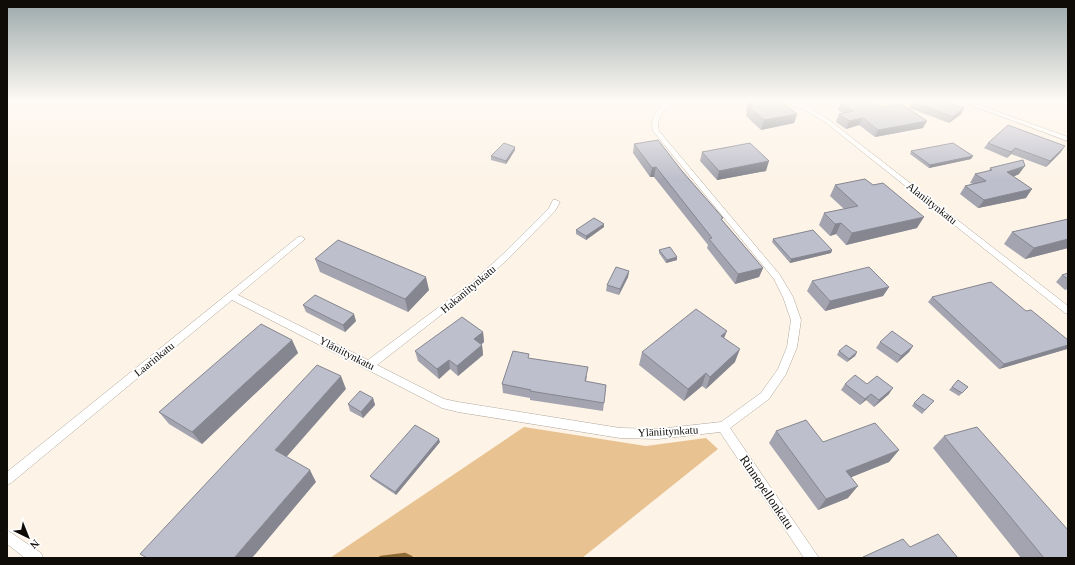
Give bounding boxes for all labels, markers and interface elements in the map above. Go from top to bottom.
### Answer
street label: Alaniitynkatu [904,180,960,227]
street label: Hakaniitynkatu [438,262,498,315]
street label: Yläniitynkatu [317,334,377,372]
street label: Laarinkatu [132,339,177,379]
street label: Yläniitynkatu [637,423,699,439]
street label: Rinnepellonkatu [737,452,798,532]
north arrow [8,517,48,557]
text: N [28,537,42,551]

